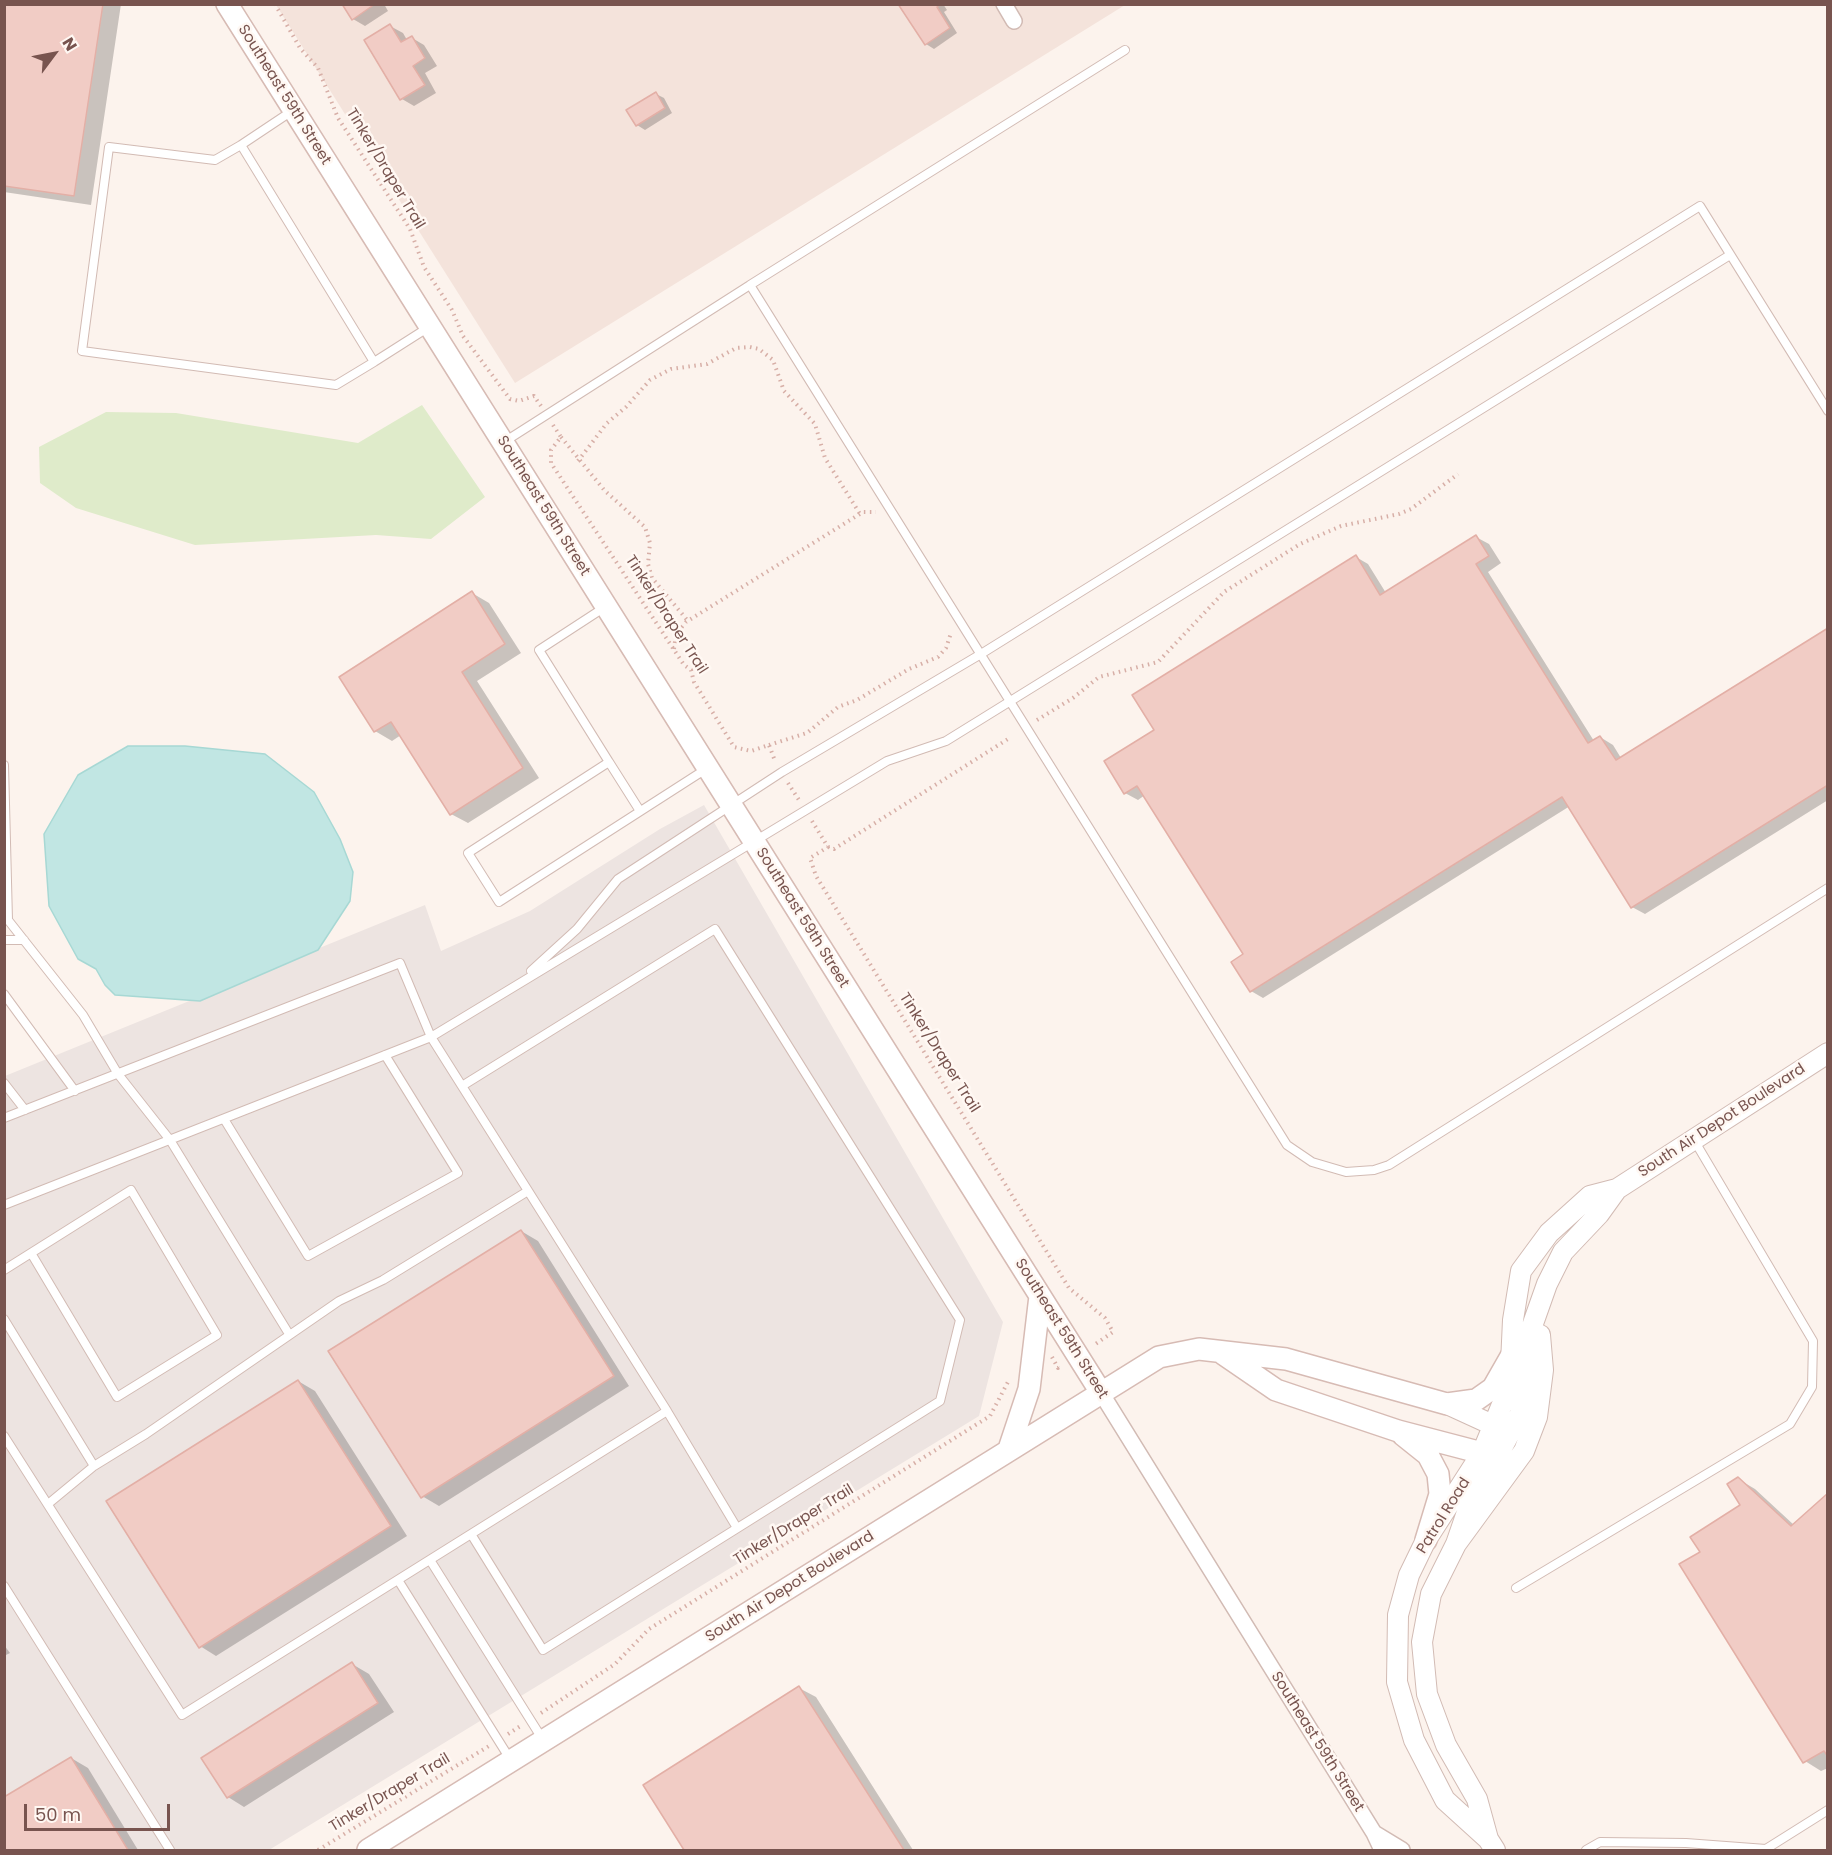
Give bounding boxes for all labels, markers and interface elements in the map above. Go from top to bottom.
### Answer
street label: Southeast 59th Street [234,22,334,168]
north arrow [24,24,84,84]
text: N [57,33,83,55]
street label: Tinker/Draper Trail [342,105,428,233]
street label: Southeast 59th Street [493,433,593,579]
street label: Tinker/Draper Trail [621,552,711,678]
street label: Southeast 59th Street [752,845,852,991]
street label: Tinker/Draper Trail [895,990,983,1116]
street label: South Air Depot Boulevard [1635,1060,1809,1182]
street label: Southeast 59th Street [1011,1256,1111,1402]
street label: Patrol Road [1414,1475,1474,1557]
street label: Tinker/Draper Trail [731,1481,857,1569]
street label: South Air Depot Boulevard [702,1528,878,1646]
street label: Southeast 59th Street [1267,1669,1367,1815]
street label: Tinker/Draper Trail [326,1750,454,1836]
scale bar [27,1792,172,1830]
text: 50 m [35,1802,81,1827]

